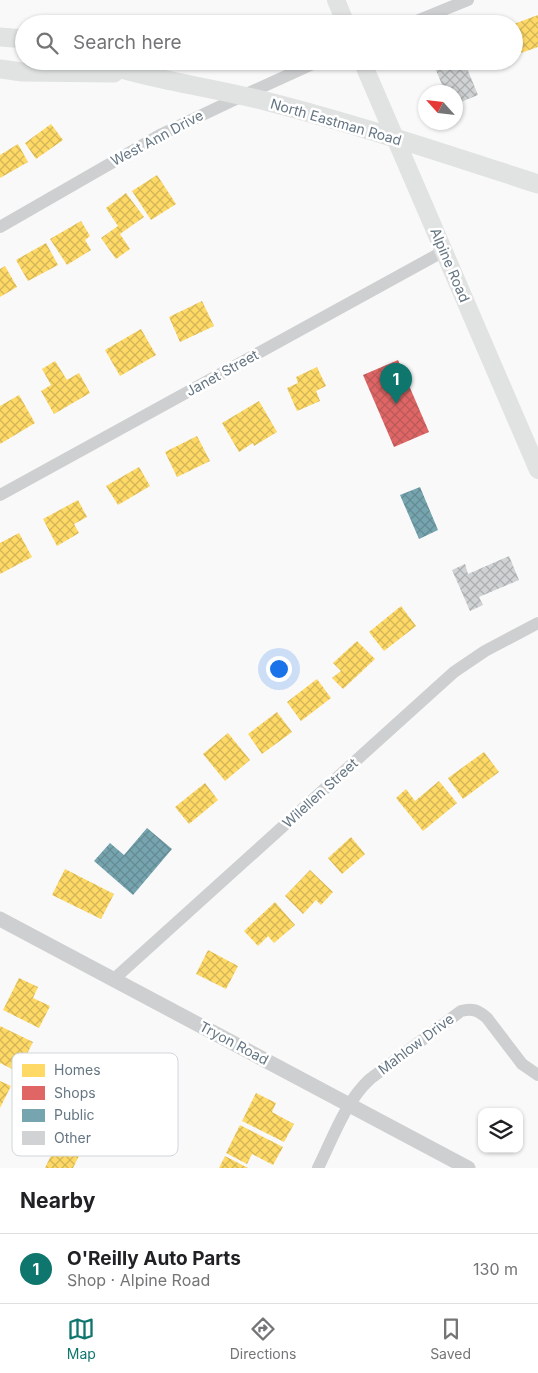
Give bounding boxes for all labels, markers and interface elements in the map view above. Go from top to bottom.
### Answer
search box [15,15,523,70]
icon: search [33,29,61,57]
text: Search here [73,31,182,54]
north arrow [418,85,463,130]
street label: North Eastman Road [269,95,404,148]
street label: West Ann Drive [108,106,206,169]
street label: Alpine Road [427,225,474,305]
street label: Janet Street [183,345,261,399]
pin: 1 [380,363,412,404]
your location [266,656,292,682]
street label: Wilellen Street [279,754,361,831]
street label: Mahlow Drive [374,1010,457,1078]
street label: Tryon Road [197,1017,272,1068]
legend [12,1053,178,1156]
text: Homes [54,1061,101,1078]
text: Shops [54,1084,96,1101]
text: Public [54,1106,95,1123]
map controls [478,1108,523,1153]
button: layers [478,1108,523,1153]
text: Other [54,1129,91,1146]
text: Nearby [20,1188,95,1213]
text: O'Reilly Auto Parts [67,1247,241,1270]
text: 1 [33,1259,39,1279]
text: 130 m [473,1259,518,1279]
text: Shop · Alpine Road [67,1270,210,1290]
tab: Map [67,1315,96,1362]
tab: Directions [230,1315,296,1362]
tab: Saved [430,1315,471,1362]

